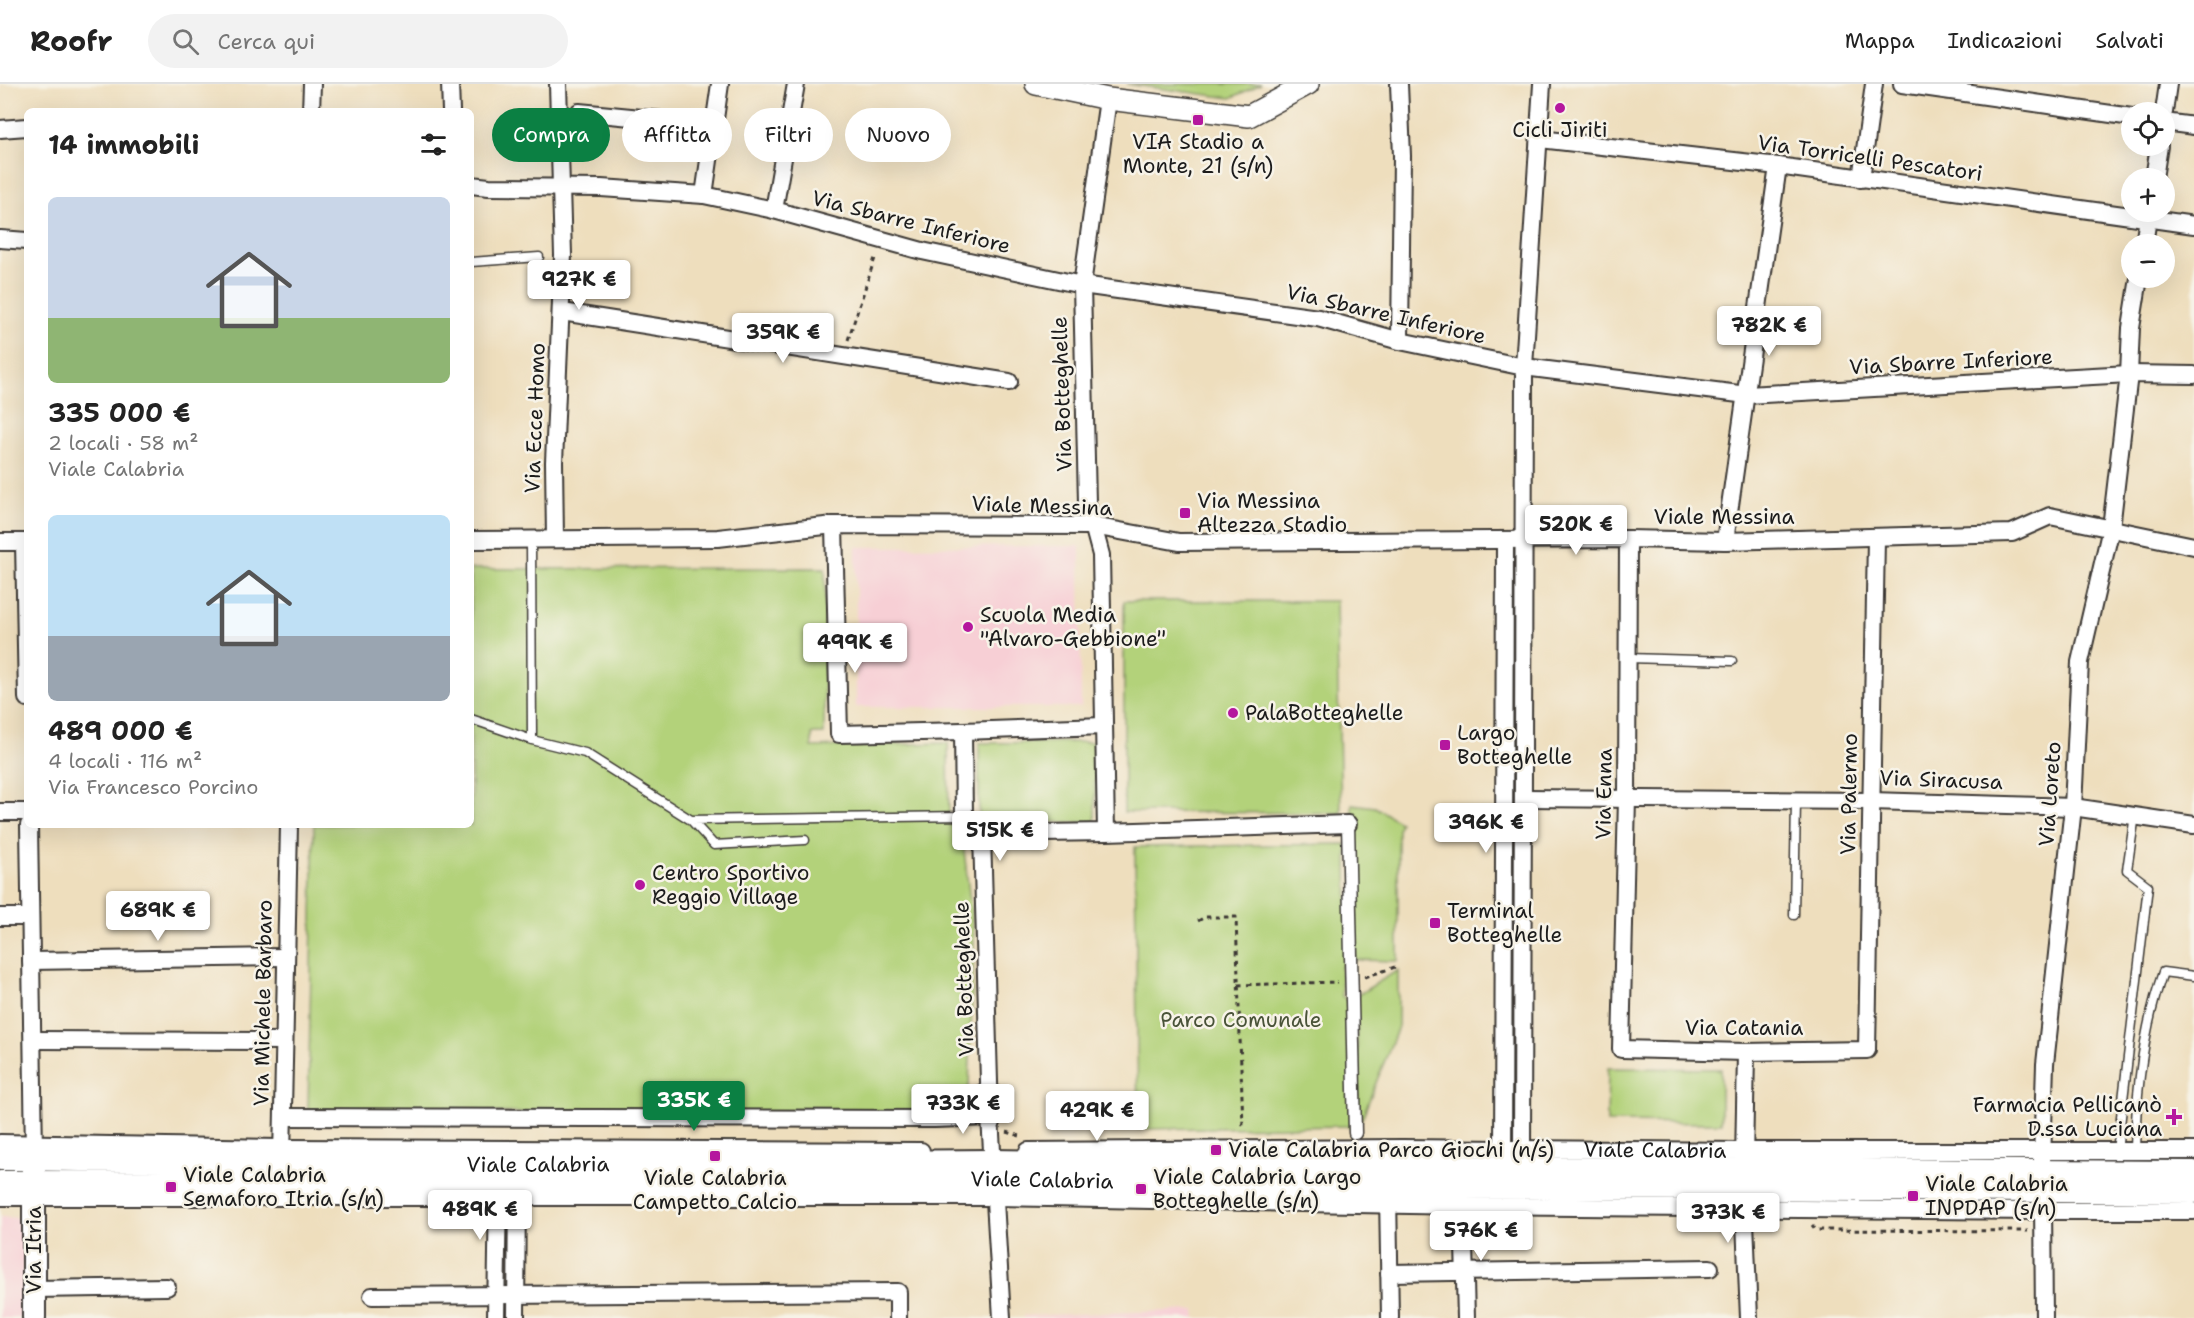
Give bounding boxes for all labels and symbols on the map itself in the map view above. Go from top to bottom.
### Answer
marker: Cicli Jiriti [1553,101,1567,115]
marker: VIA Stadio a Monte, 21 (s/n) [1191,113,1205,127]
place label: Cicli Jiriti [1512,116,1608,144]
place label: VIA Stadio a Monte, 21 (s/n) [1123,128,1273,180]
street label: Via Torricelli Pescatori [1756,128,1984,188]
street label: Via Sbarre Inferiore [809,184,1013,260]
pin: 927K € [530,260,628,311]
street label: Via Sbarre Inferiore [1284,277,1488,351]
pin: 782K € [1720,306,1818,357]
pin: 359K € [734,313,832,364]
street label: Via Botteghelle [1045,316,1079,472]
street label: Via Ecce Homo [518,342,552,494]
street label: Via Sbarre Inferiore [1848,343,2054,381]
place label: Via Messina Altezza Stadio [1197,487,1347,539]
street label: Viale Messina [971,490,1113,522]
street label: Viale Messina [1654,503,1794,531]
pin: 520K € [1527,505,1625,556]
marker: Via Messina Altezza Stadio [1178,506,1192,520]
place label: Scuola Media "Alvaro-Gebbione" [980,601,1166,653]
marker: Scuola Media "Alvaro-Gebbione" [961,620,975,634]
pin: 499K € [806,623,904,674]
place label: PalaBotteghelle [1245,699,1404,727]
marker: PalaBotteghelle [1226,706,1240,720]
place label: Largo Botteghelle [1457,719,1572,771]
street label: Via Palermo [1834,733,1864,855]
marker: Largo Botteghelle [1438,738,1452,752]
street label: Via Loreto [2032,741,2068,847]
street label: Via Enna [1589,748,1619,840]
street label: Via Siracusa [1879,764,2003,796]
pin: 396K € [1437,803,1535,854]
pin: 515K € [951,811,1049,862]
place label: Centro Sportivo Reggio Village [652,859,809,911]
marker: Centro Sportivo Reggio Village [633,878,647,892]
pin: 689K € [109,891,207,942]
place label: Terminal Botteghelle [1447,897,1562,949]
street label: Via Michele Barbaro [247,899,279,1107]
street label: Via Botteghelle [947,901,981,1057]
marker: Terminal Botteghelle [1428,916,1442,930]
park label: Parco Comunale [1160,1006,1322,1034]
street label: Via Catania [1685,1014,1803,1042]
pin: 335K € [645,1081,743,1132]
pin: 733K € [914,1084,1012,1135]
pin: 429K € [1048,1091,1146,1142]
place label: Farmacia Pellicanò D.ssa Luciana [1973,1091,2162,1143]
marker: Farmacia Pellicanò D.ssa Luciana [2167,1110,2181,1124]
place label: Viale Calabria Parco Giochi (n/s) [1228,1136,1554,1164]
street label: Viale Calabria [1583,1136,1727,1165]
marker: Viale Calabria Parco Giochi (n/s) [1209,1143,1223,1157]
marker: Viale Calabria Campetto Calcio [708,1149,722,1163]
street label: Viale Calabria [466,1150,610,1179]
place label: Viale Calabria Semaforo Itria (s/n) [183,1161,384,1213]
place label: Viale Calabria Largo Botteghelle (s/n) [1153,1163,1362,1215]
place label: Viale Calabria Campetto Calcio [633,1164,797,1216]
street label: Viale Calabria [970,1165,1114,1195]
place label: Viale Calabria INPDAP (s/n) [1925,1170,2068,1222]
marker: Viale Calabria Semaforo Itria (s/n) [164,1180,178,1194]
marker: Viale Calabria Largo Botteghelle (s/n) [1134,1182,1148,1196]
marker: Viale Calabria INPDAP (s/n) [1906,1189,1920,1203]
pin: 489K € [431,1190,529,1241]
pin: 373K € [1679,1193,1777,1244]
street label: Via Itria [20,1206,48,1294]
pin: 576K € [1432,1211,1530,1262]

